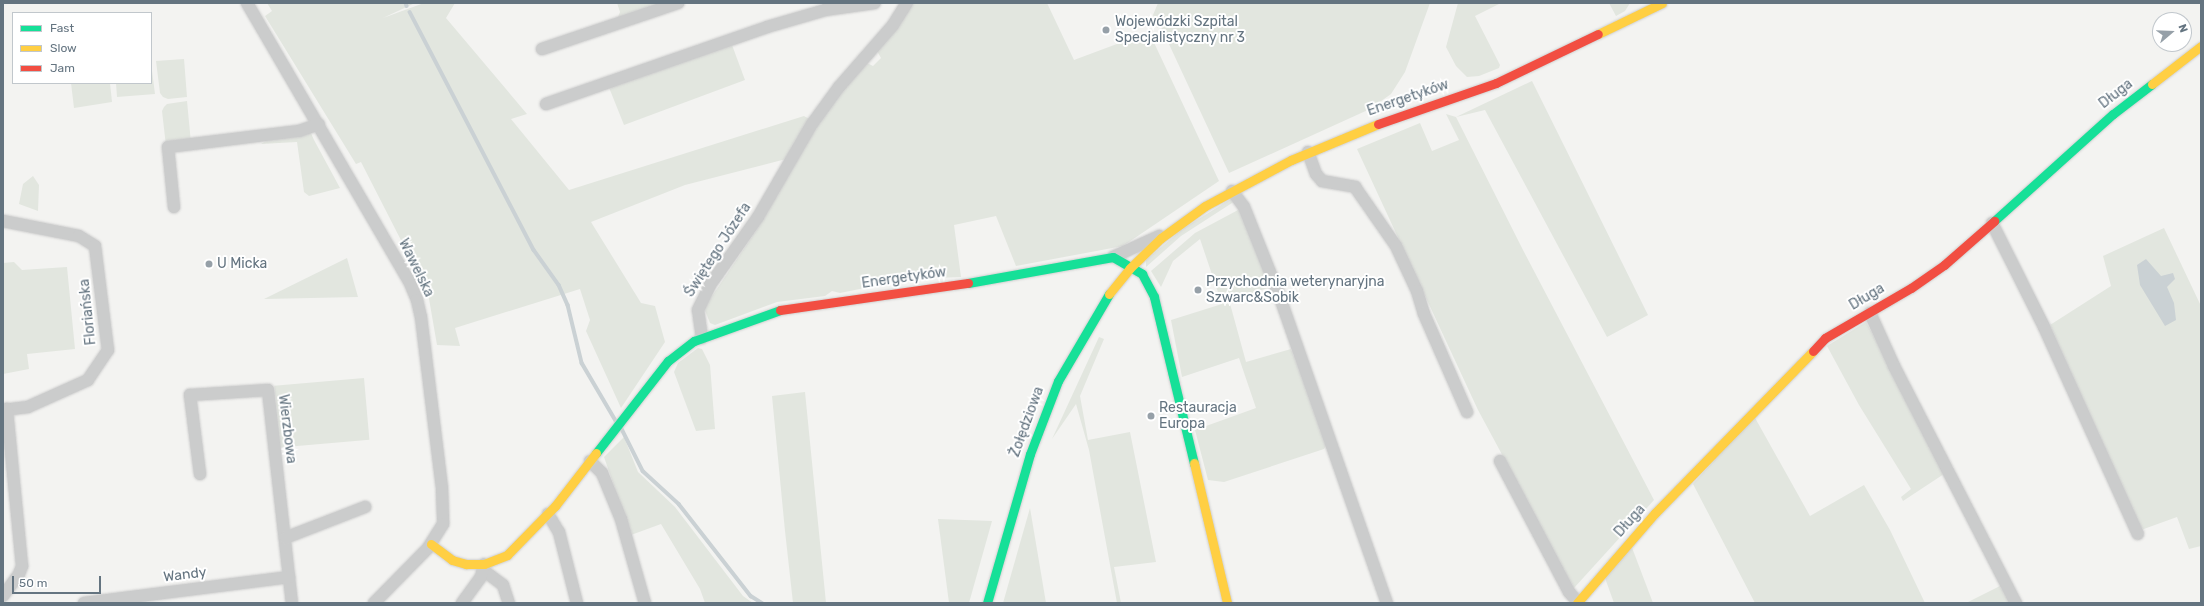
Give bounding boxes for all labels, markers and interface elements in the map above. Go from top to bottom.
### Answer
legend [12,12,152,84]
north arrow [2152,12,2192,52]
place label: Wojewódzki Szpital Specjalistyczny nr 3 [1115,14,1246,46]
text: Fast [50,21,74,35]
text: N [2175,22,2190,34]
marker: Wojewódzki Szpital Specjalistyczny nr 3 [1100,24,1112,36]
text: Slow [50,41,77,55]
text: Jam [50,61,75,75]
street label: Energetyków [1365,76,1451,120]
street label: Długa [2096,76,2136,112]
street label: Świętego Józefa [681,200,755,300]
street label: Wawelska [395,236,437,300]
place label: U Micka [217,256,267,272]
marker: U Micka [204,259,214,269]
street label: Energetyków [861,264,947,292]
place label: Przychodnia weterynaryjna Szwarc&Sobik [1206,274,1385,306]
street label: Floriańska [76,278,100,346]
street label: Długa [1846,280,1888,314]
marker: Przychodnia weterynaryjna Szwarc&Sobik [1193,285,1203,295]
street label: Żołędziowa [1007,385,1047,459]
street label: Wierzbowa [274,393,300,465]
place label: Restauracja Europa [1159,400,1237,432]
marker: Restauracja Europa [1146,411,1156,421]
street label: Długa [1611,501,1649,541]
street label: Wandy [163,564,207,586]
scale bar [14,568,103,594]
text: 50 m [19,576,47,590]

